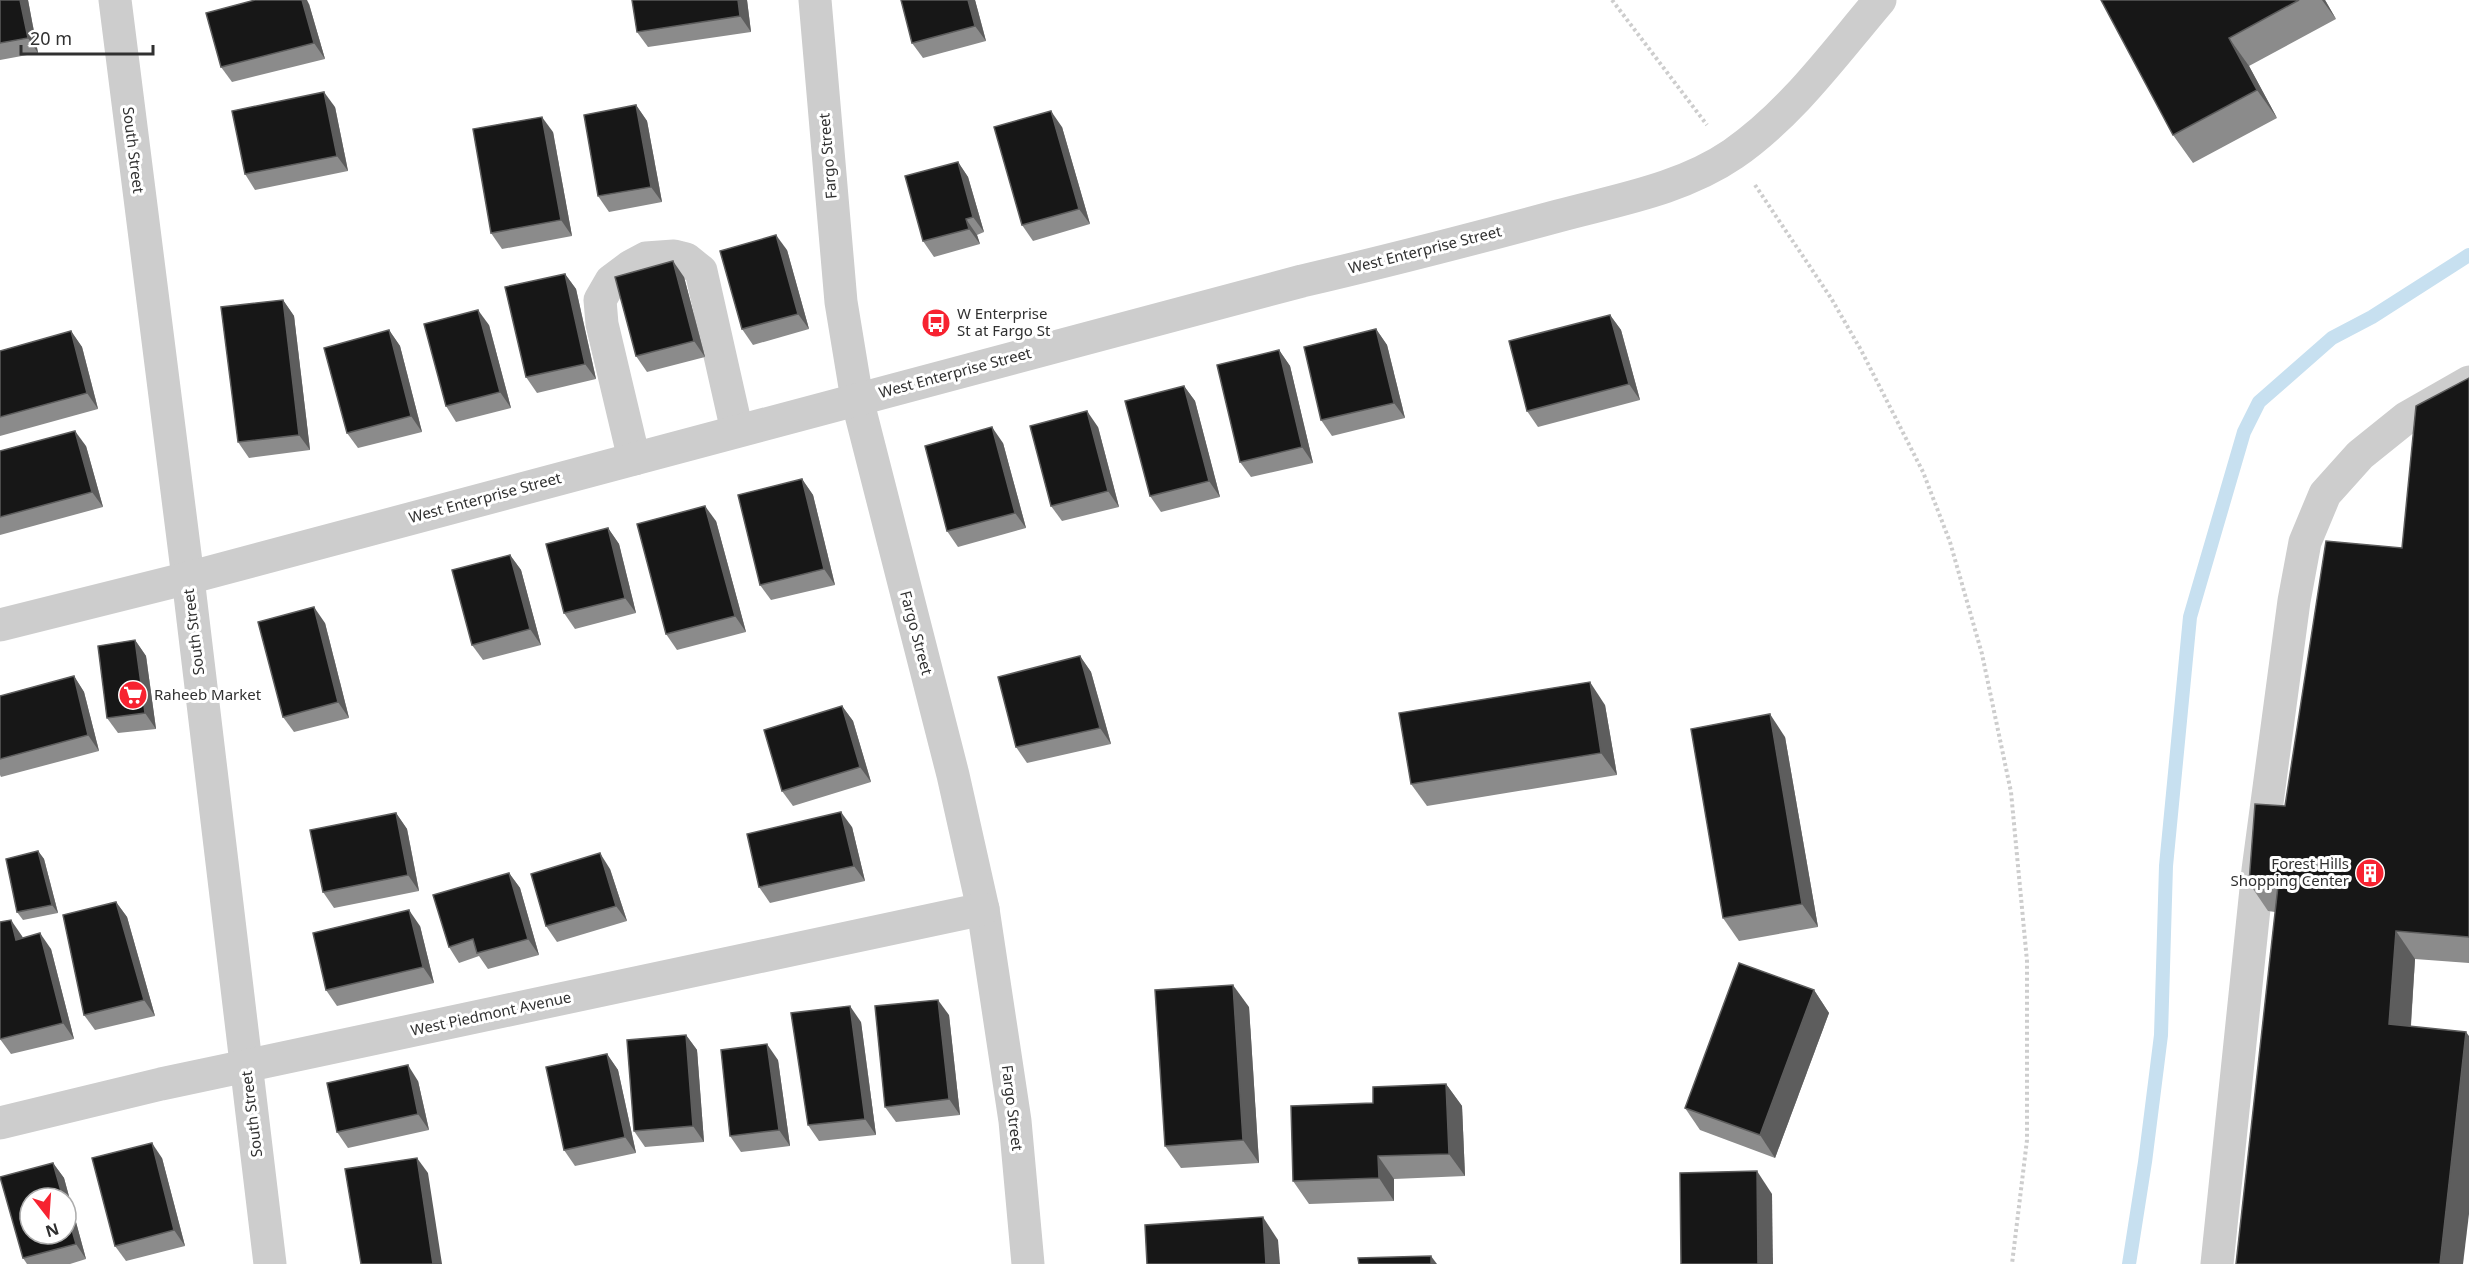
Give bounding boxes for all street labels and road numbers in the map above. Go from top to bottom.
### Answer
street label: South Street [119,105,149,195]
street label: Fargo Street [813,112,841,200]
street label: West Enterprise Street [1346,220,1504,278]
street label: West Enterprise Street [876,342,1034,402]
street label: West Enterprise Street [406,467,564,527]
street label: South Street [178,587,208,677]
street label: Fargo Street [896,588,938,678]
street label: West Piedmont Avenue [409,986,573,1040]
street label: Fargo Street [998,1064,1028,1153]
street label: South Street [236,1069,266,1159]

